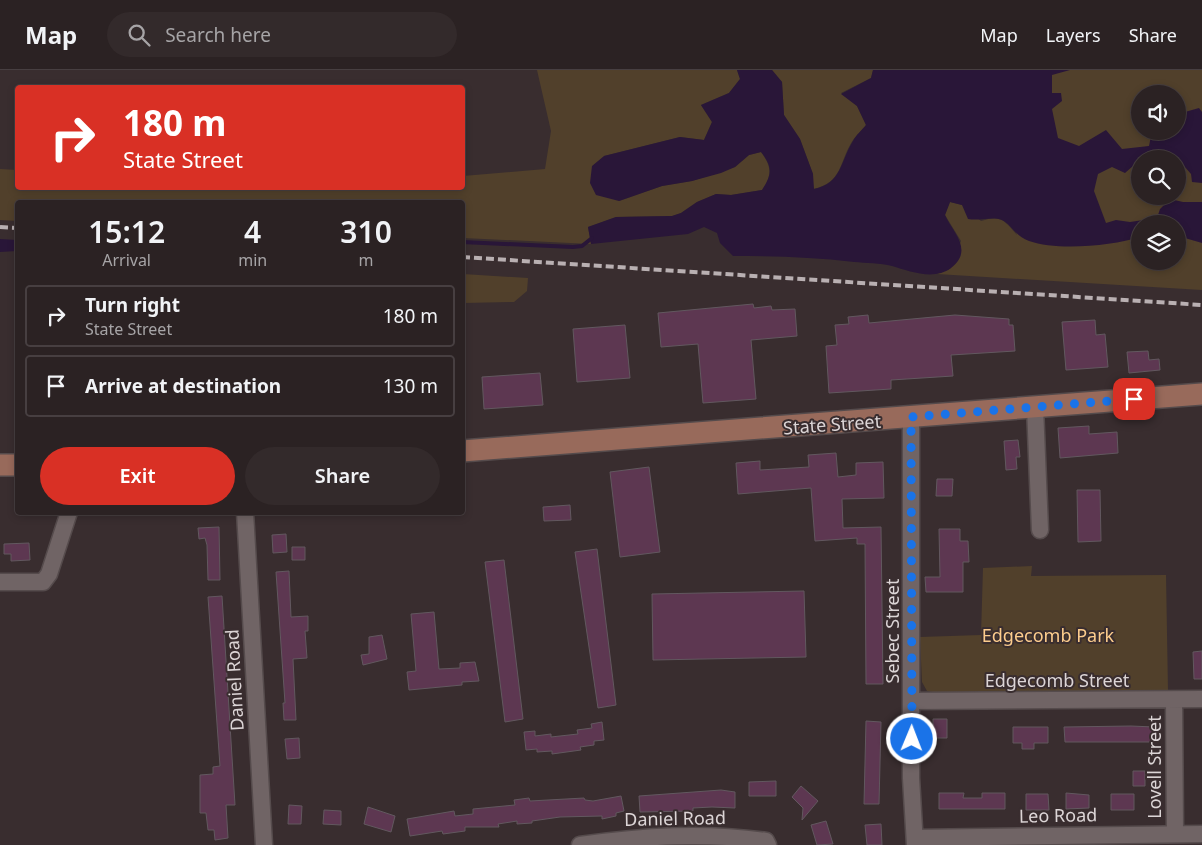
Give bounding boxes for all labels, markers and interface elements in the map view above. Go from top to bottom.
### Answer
search box [107,12,457,57]
text: Map [25,18,77,51]
icon: search [125,21,153,49]
text: Search here [165,22,271,48]
text: Map [980,23,1018,47]
text: Layers [1046,23,1101,47]
text: Share [1129,23,1177,47]
map controls [1131,85,1186,270]
button: sound [1131,85,1186,140]
text: 180 m [123,99,226,146]
icon: right [40,105,105,170]
text: State Street [123,144,243,174]
button: search [1131,150,1186,205]
text: 15:12 [88,211,165,252]
text: 4 [244,211,261,252]
text: 310 [340,211,392,252]
button: layers [1131,215,1186,270]
text: Arrival [102,249,151,271]
text: min [238,249,267,271]
text: m [359,249,374,271]
text: Turn right [85,292,180,318]
icon: right [42,302,70,330]
text: 180 m [383,303,438,329]
text: State Street [85,318,172,340]
icon: arrive [42,372,70,400]
text: Arrive at destination [85,373,281,399]
text: 130 m [383,373,438,399]
pin [1113,378,1155,420]
icon: arrive [1120,385,1148,413]
street label: State Street [782,409,882,439]
button: Exit [40,447,235,505]
button: Share [245,447,440,505]
street label: Sebec Street [880,578,904,683]
park label: Edgecomb Park [982,623,1115,647]
street label: Daniel Road [219,629,249,731]
street label: Edgecomb Street [985,668,1130,692]
position arrow [885,712,937,764]
street label: Lovell Street [1142,715,1166,819]
street label: Leo Road [1019,802,1097,828]
street label: Daniel Road [624,805,726,831]

